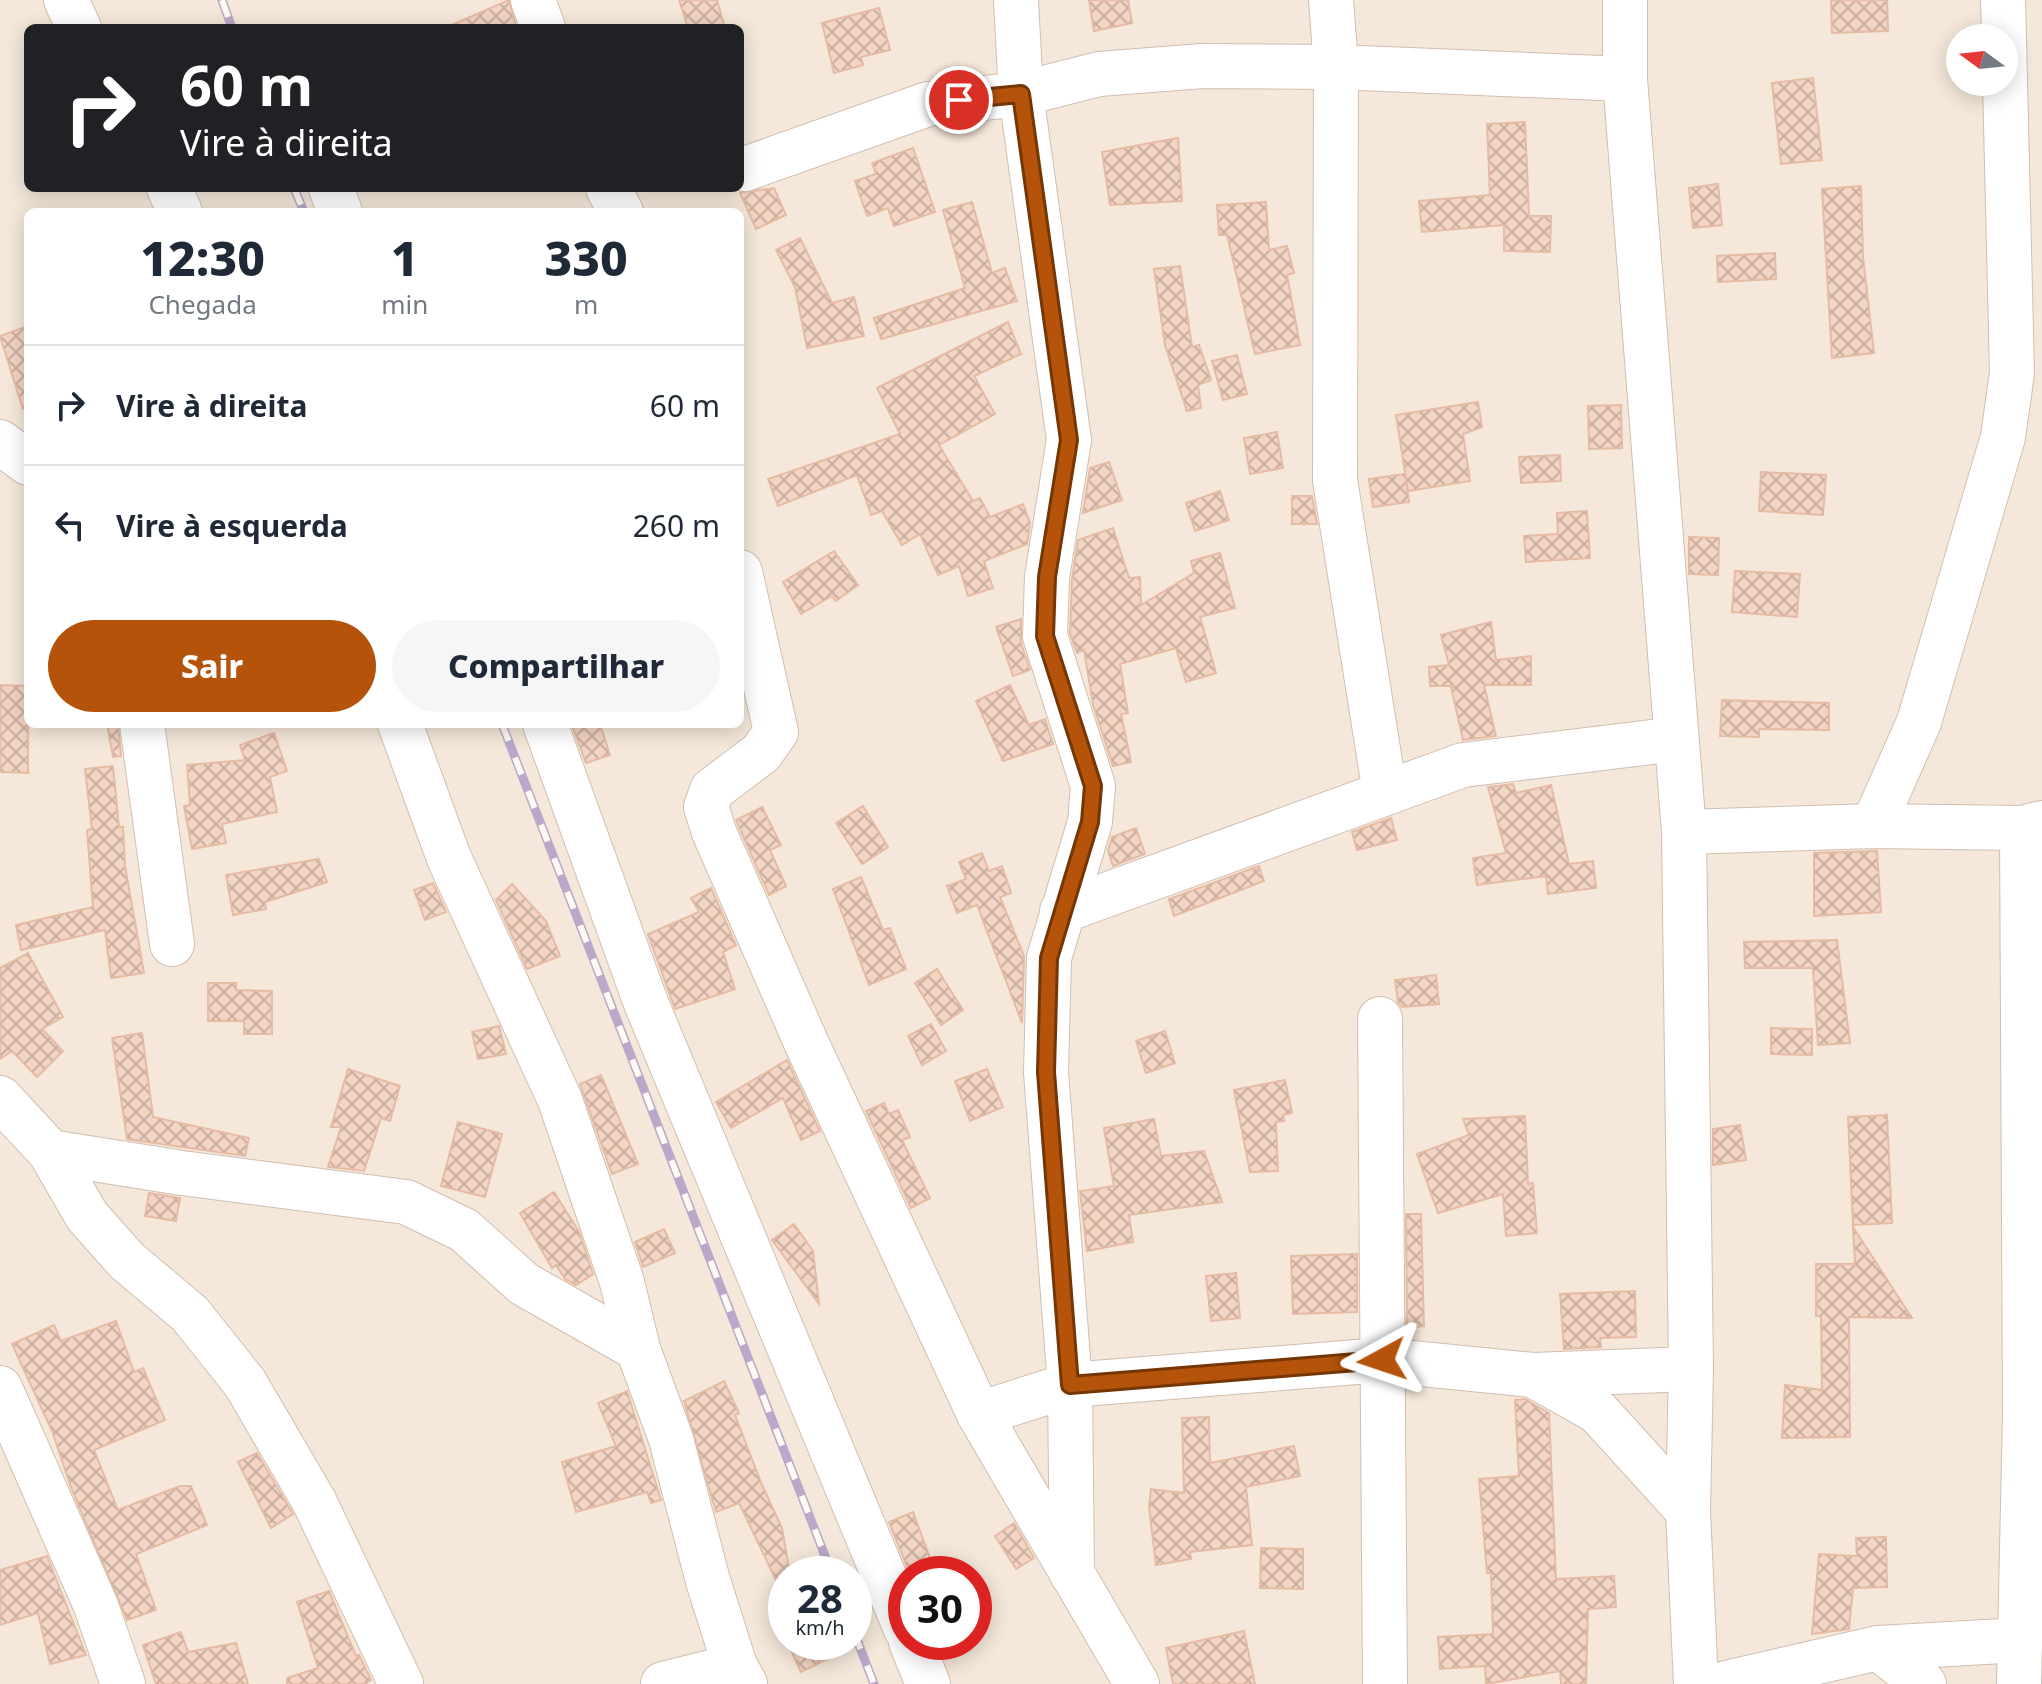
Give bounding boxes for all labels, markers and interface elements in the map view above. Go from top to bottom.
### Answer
north arrow [1946,24,2018,96]
map controls [1946,24,2018,96]
text: 60 m [180,46,313,122]
icon: right [48,56,152,160]
pin [925,66,993,134]
icon: arrive [937,78,981,122]
text: Vire à direita [180,118,393,167]
text: 12:30 [140,225,265,290]
text: 1 [391,225,419,290]
text: 330 [545,225,628,290]
text: Chegada [148,286,257,322]
text: min [381,286,428,322]
text: m [574,286,598,322]
icon: right [48,383,92,427]
text: Vire à direita [116,385,307,426]
text: 60 m [650,385,720,426]
icon: left [48,503,92,547]
text: Vire à esquerda [116,505,348,546]
text: 260 m [633,505,720,546]
button: Sair [48,620,376,712]
button: Compartilhar [392,620,720,712]
position arrow [1340,1318,1424,1402]
speed limit sign: 30 [888,1556,992,1660]
text: 28 [797,1570,843,1625]
text: km/h [795,1614,845,1641]

